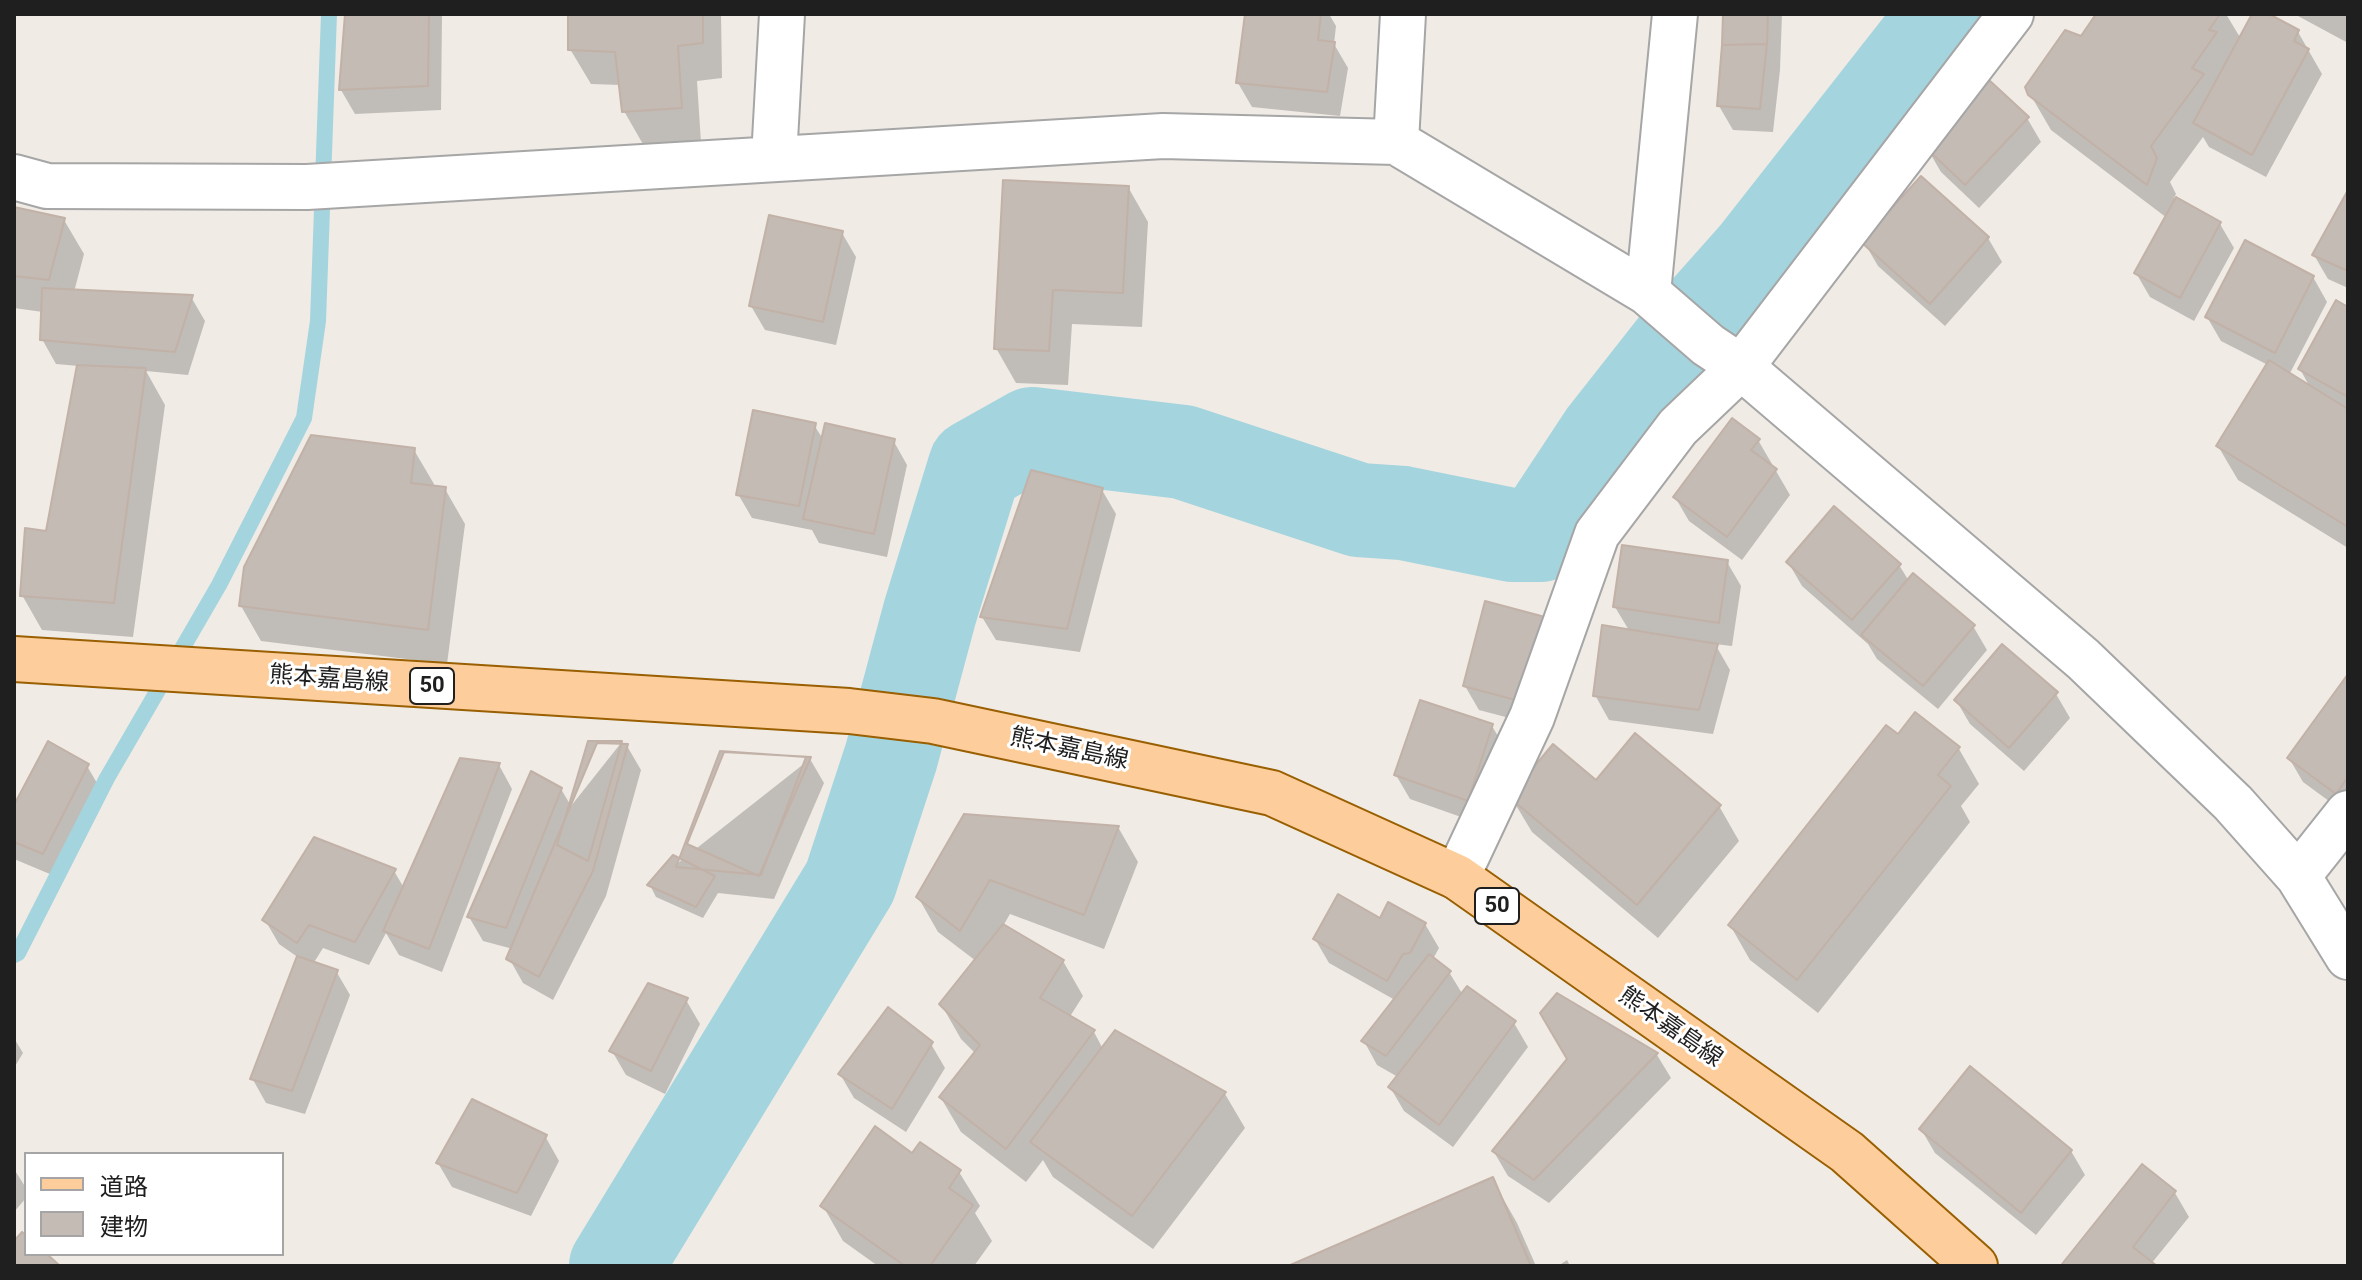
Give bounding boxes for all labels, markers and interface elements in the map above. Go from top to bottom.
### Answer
street label: 熊本嘉島線 [268,661,390,699]
road number: 50 [410,668,454,704]
street label: 熊本嘉島線 [1007,723,1131,777]
road number: 50 [1475,888,1519,924]
street label: 熊本嘉島線 [1613,982,1727,1074]
legend [24,1152,284,1256]
text: 道路 [100,1173,148,1201]
text: 建物 [100,1213,148,1241]

